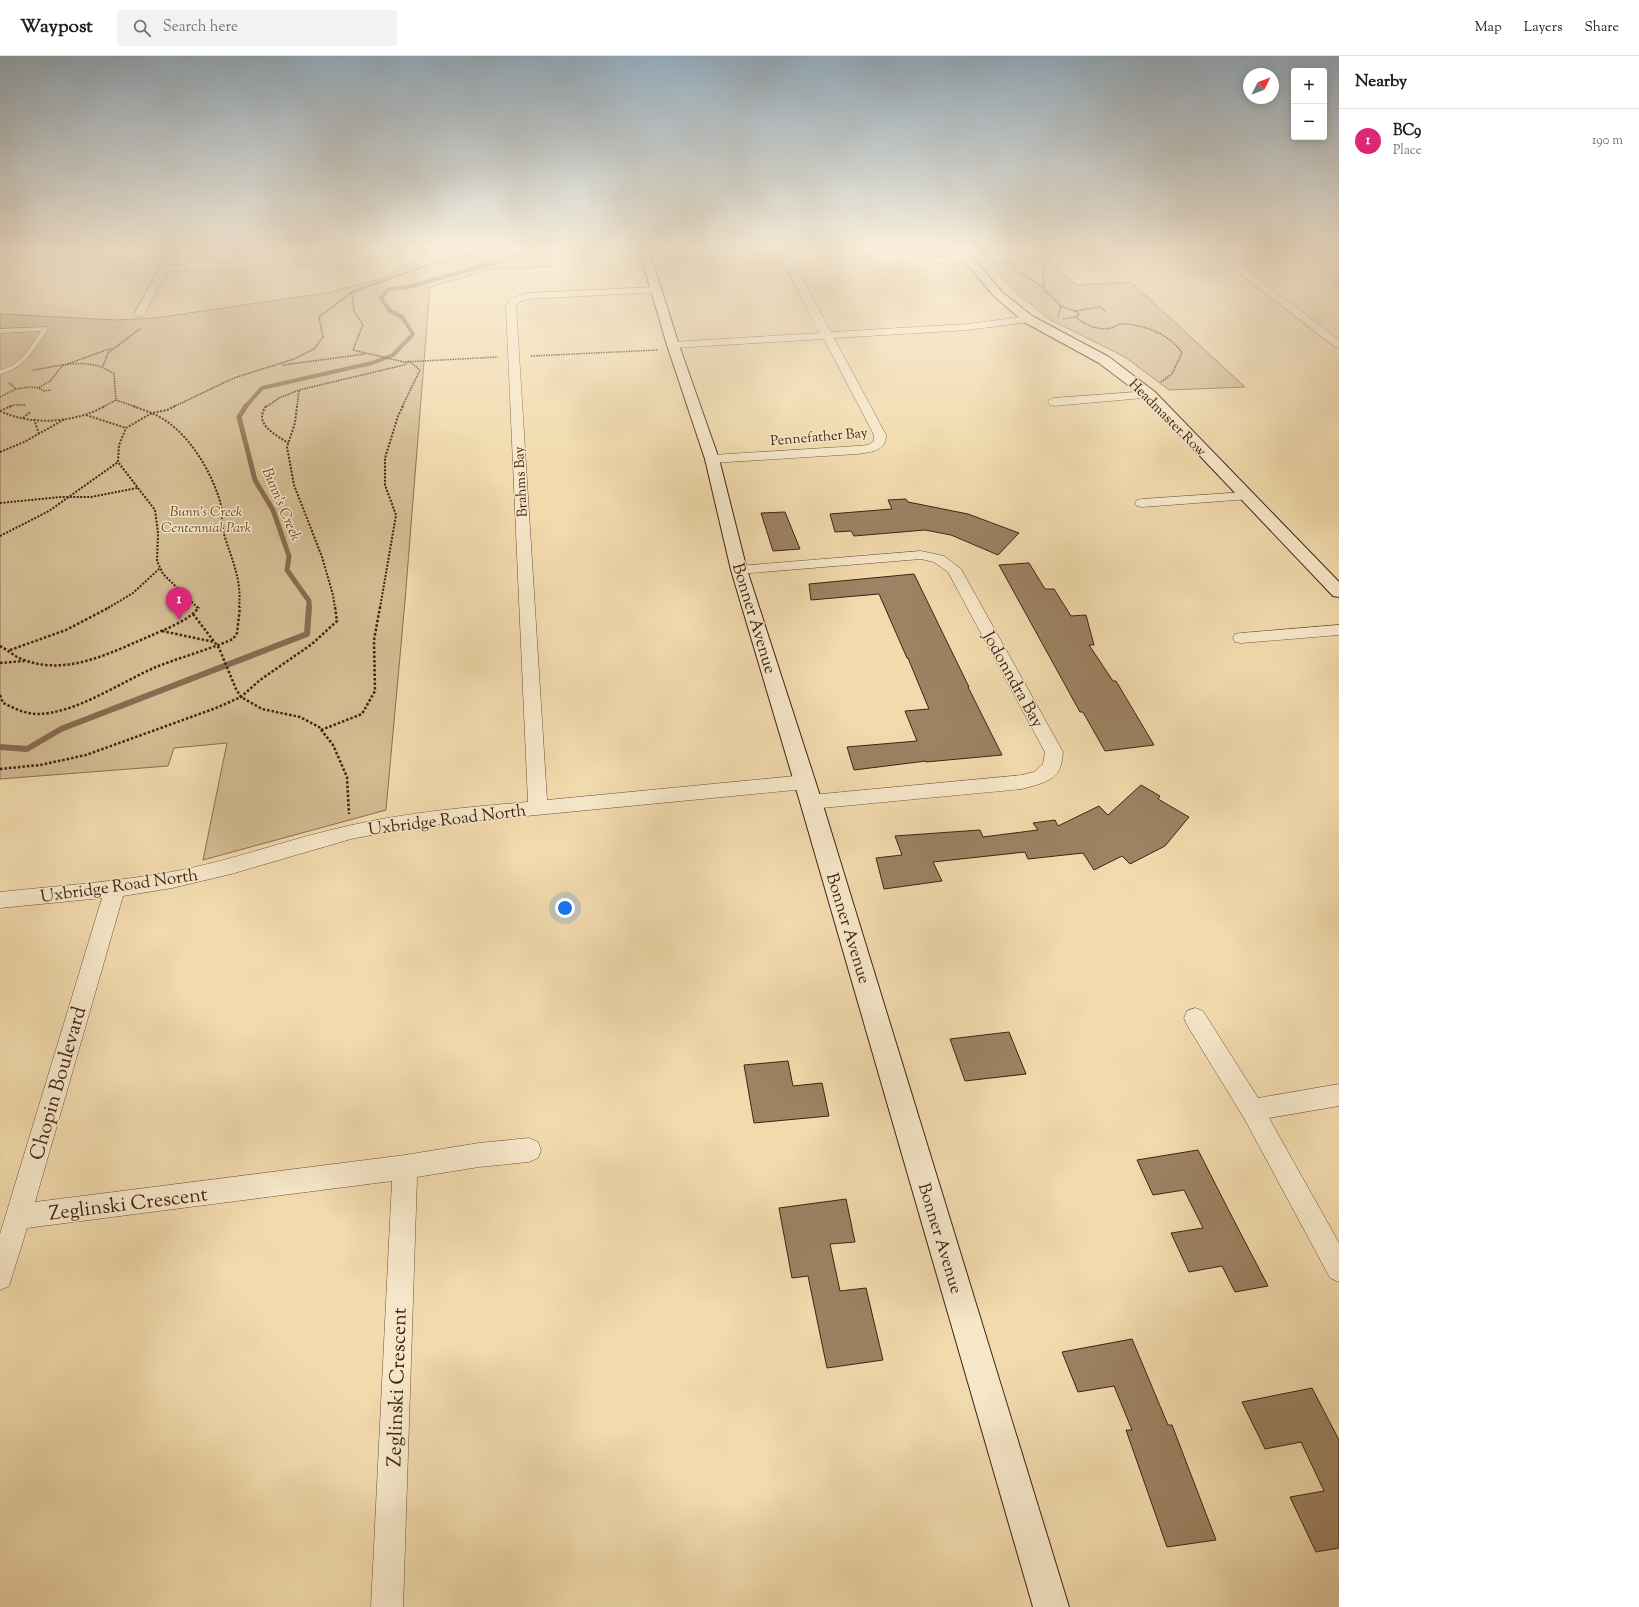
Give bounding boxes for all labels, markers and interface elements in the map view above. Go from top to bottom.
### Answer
search box [117,10,397,46]
text: Waypost [20,14,93,41]
icon: search [131,17,153,39]
text: Search here [163,17,238,38]
text: Map [1475,18,1502,38]
text: Layers [1524,18,1562,38]
text: Share [1584,18,1619,38]
north arrow [1243,68,1279,104]
map controls [1291,68,1327,140]
button: + [1291,68,1327,104]
text: Nearby [1355,70,1407,94]
button: − [1291,104,1327,140]
text: BC9 [1393,121,1421,142]
text: 1 [1366,132,1370,150]
text: 190 m [1592,132,1623,150]
text: Place [1393,142,1422,160]
street label: Headmaster Row [1123,375,1210,462]
street label: Pennefather Bay [770,424,869,452]
street label: Brahms Bay [510,446,534,518]
water label: Bunn's Creek [256,465,306,545]
park label: Bunn's Creek Centennial Park [161,503,252,539]
street label: Bonner Avenue [725,560,781,677]
pin: 1 [166,587,192,620]
street label: Jodonndra Bay [975,627,1049,733]
street label: Uxbridge Road North [367,799,528,843]
street label: Uxbridge Road North [39,864,200,910]
street label: Bonner Avenue [819,870,875,987]
your location [555,898,575,918]
street label: Chopin Boulevard [24,1003,95,1164]
street label: Bonner Avenue [911,1180,967,1297]
street label: Zeglinski Crescent [47,1181,209,1230]
street label: Zeglinski Crescent [381,1307,416,1467]

